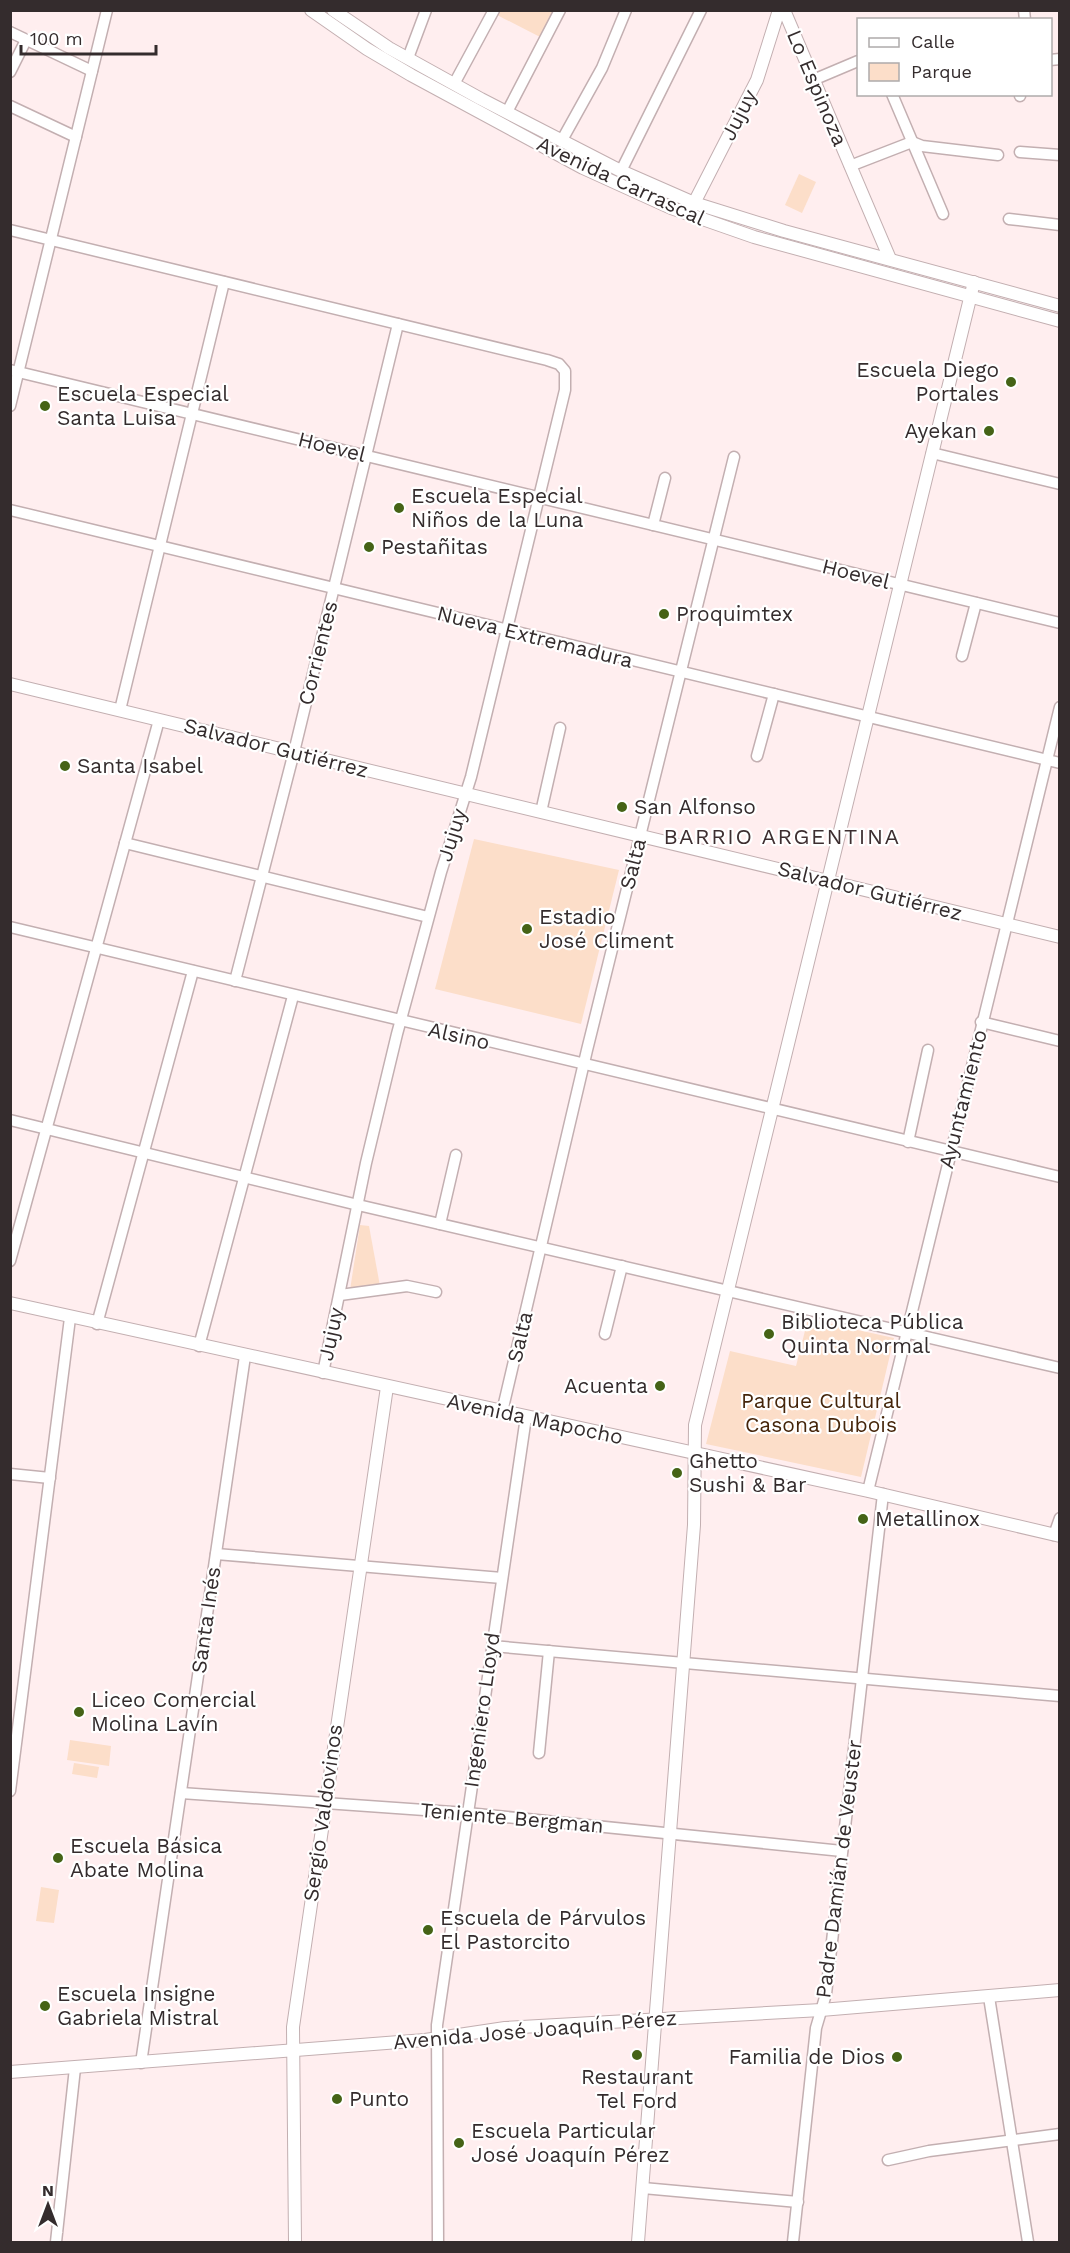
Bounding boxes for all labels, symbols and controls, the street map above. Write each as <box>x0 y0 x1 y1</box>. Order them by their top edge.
scale bar <box>21 18 156 56</box>
legend <box>857 18 1052 96</box>
street label: Lo Espinoza <box>782 26 853 150</box>
text: 100 m <box>30 28 83 49</box>
text: Calle <box>911 31 955 52</box>
text: Parque <box>911 61 972 82</box>
street label: Jujuy <box>715 85 762 145</box>
street label: Avenida Carrascal <box>533 131 710 231</box>
place label: Escuela Diego Portales <box>856 357 999 406</box>
marker: Escuela Diego Portales <box>1004 375 1018 389</box>
place label: Escuela Especial Santa Luisa <box>57 381 229 430</box>
marker: Escuela Especial Santa Luisa <box>38 399 52 413</box>
place label: Ayekan <box>905 418 977 443</box>
marker: Ayekan <box>982 424 996 438</box>
street label: Hoevel <box>296 426 369 467</box>
place label: Escuela Especial Niños de la Luna <box>411 483 584 532</box>
marker: Escuela Especial Niños de la Luna <box>392 501 406 515</box>
place label: Pestañitas <box>381 534 488 559</box>
marker: Pestañitas <box>362 540 376 554</box>
street label: Hoevel <box>820 553 893 594</box>
street label: Corrientes <box>292 598 343 708</box>
street label: Nueva Extremadura <box>434 600 636 673</box>
place label: Proquimtex <box>676 601 793 626</box>
marker: Proquimtex <box>657 607 671 621</box>
street label: Salvador Gutiérrez <box>181 712 371 783</box>
place label: Santa Isabel <box>77 753 204 778</box>
marker: Santa Isabel <box>58 759 72 773</box>
place label: San Alfonso <box>634 794 756 819</box>
marker: San Alfonso <box>615 800 629 814</box>
street label: Jujuy <box>432 805 471 864</box>
district label: BARRIO ARGENTINA <box>663 824 901 849</box>
street label: Salta <box>614 836 651 892</box>
street label: Salvador Gutiérrez <box>775 855 965 926</box>
place label: Estadio José Climent <box>539 904 674 953</box>
marker: Estadio José Climent <box>520 922 534 936</box>
street label: Alsino <box>426 1016 492 1055</box>
street label: Ayuntamiento <box>933 1027 992 1171</box>
street label: Jujuy <box>313 1305 348 1363</box>
street label: Salta <box>502 1309 538 1365</box>
place label: Biblioteca Pública Quinta Normal <box>781 1309 964 1358</box>
marker: Biblioteca Pública Quinta Normal <box>762 1327 776 1341</box>
place label: Acuenta <box>564 1373 648 1398</box>
marker: Acuenta <box>653 1379 667 1393</box>
street label: Avenida Mapocho <box>445 1388 625 1449</box>
park label: Parque Cultural Casona Dubois <box>741 1388 902 1437</box>
place label: Ghetto Sushi & Bar <box>689 1448 807 1497</box>
marker: Ghetto Sushi & Bar <box>670 1466 684 1480</box>
place label: Metallinox <box>875 1506 980 1531</box>
marker: Metallinox <box>856 1512 870 1526</box>
street label: Santa Inés <box>186 1565 225 1675</box>
street label: Ingeniero Lloyd <box>458 1631 505 1789</box>
place label: Liceo Comercial Molina Lavín <box>91 1687 256 1736</box>
marker: Liceo Comercial Molina Lavín <box>72 1705 86 1719</box>
street label: Sergio Valdovinos <box>298 1723 347 1903</box>
street label: Padre Damián de Veuster <box>810 1738 867 2000</box>
street label: Teniente Bergman <box>419 1797 605 1838</box>
place label: Escuela Básica Abate Molina <box>70 1833 222 1882</box>
marker: Escuela Básica Abate Molina <box>51 1851 65 1865</box>
place label: Escuela de Párvulos El Pastorcito <box>440 1905 646 1954</box>
marker: Escuela de Párvulos El Pastorcito <box>421 1923 435 1937</box>
place label: Escuela Insigne Gabriela Mistral <box>57 1981 219 2030</box>
marker: Escuela Insigne Gabriela Mistral <box>38 1999 52 2013</box>
street label: Avenida José Joaquín Pérez <box>392 2005 678 2054</box>
place label: Familia de Dios <box>728 2044 885 2069</box>
marker: Restaurant Tel Ford <box>630 2048 644 2062</box>
marker: Familia de Dios <box>890 2050 904 2064</box>
place label: Restaurant Tel Ford <box>581 2064 693 2113</box>
place label: Punto <box>349 2086 409 2111</box>
marker: Punto <box>330 2092 344 2106</box>
place label: Escuela Particular José Joaquín Pérez <box>471 2118 670 2167</box>
marker: Escuela Particular José Joaquín Pérez <box>452 2136 466 2150</box>
north arrow <box>18 2175 78 2235</box>
text: N <box>42 2181 54 2200</box>

